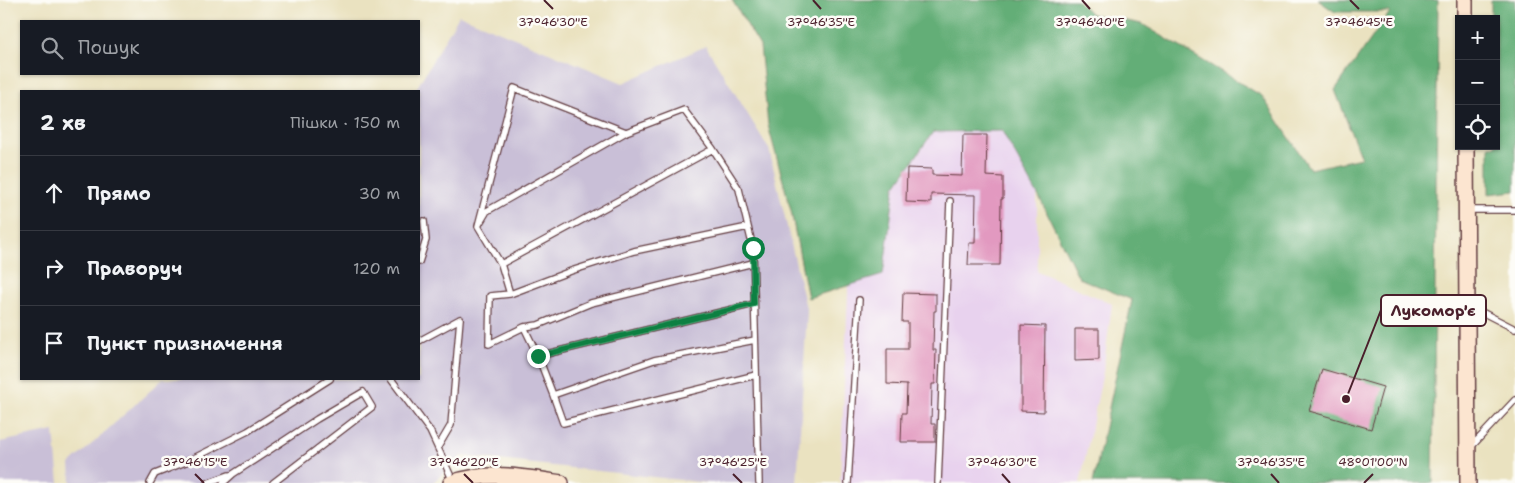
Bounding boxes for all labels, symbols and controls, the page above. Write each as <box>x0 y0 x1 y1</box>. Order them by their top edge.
text: 37°46'30"E <box>518 14 588 30</box>
text: 37°46'35"E <box>787 14 855 30</box>
text: 37°46'40"E <box>1055 14 1125 30</box>
text: 37°46'45"E <box>1325 14 1393 30</box>
map controls <box>1455 15 1500 150</box>
button: + <box>1455 15 1500 60</box>
search box <box>20 20 420 75</box>
icon: search <box>38 34 66 62</box>
text: Пошук <box>78 35 140 60</box>
button: − <box>1455 60 1500 105</box>
button: locate <box>1455 105 1500 150</box>
text: 2 хв <box>40 109 86 137</box>
text: Пішки · 150 m <box>290 112 400 133</box>
icon: ahead <box>40 179 68 207</box>
text: Прямо <box>87 181 151 206</box>
text: 30 m <box>359 183 400 204</box>
route start <box>742 237 765 260</box>
icon: right <box>40 254 68 282</box>
text: Праворуч <box>87 256 182 281</box>
text: 120 m <box>353 258 400 279</box>
callout: Лукомор'є <box>1381 295 1486 326</box>
text: Лукомор'є <box>1390 300 1476 321</box>
icon: arrive <box>40 329 68 357</box>
text: Пункт призначення <box>87 331 283 356</box>
route end <box>527 345 550 368</box>
text: 37°46'15"E <box>162 454 228 470</box>
text: 37°46'20"E <box>429 454 499 470</box>
text: 37°46'25"E <box>699 454 767 470</box>
text: 37°46'30"E <box>967 454 1037 470</box>
text: 37°46'35"E <box>1237 454 1305 470</box>
text: 48°01'00"N <box>1338 454 1408 470</box>

